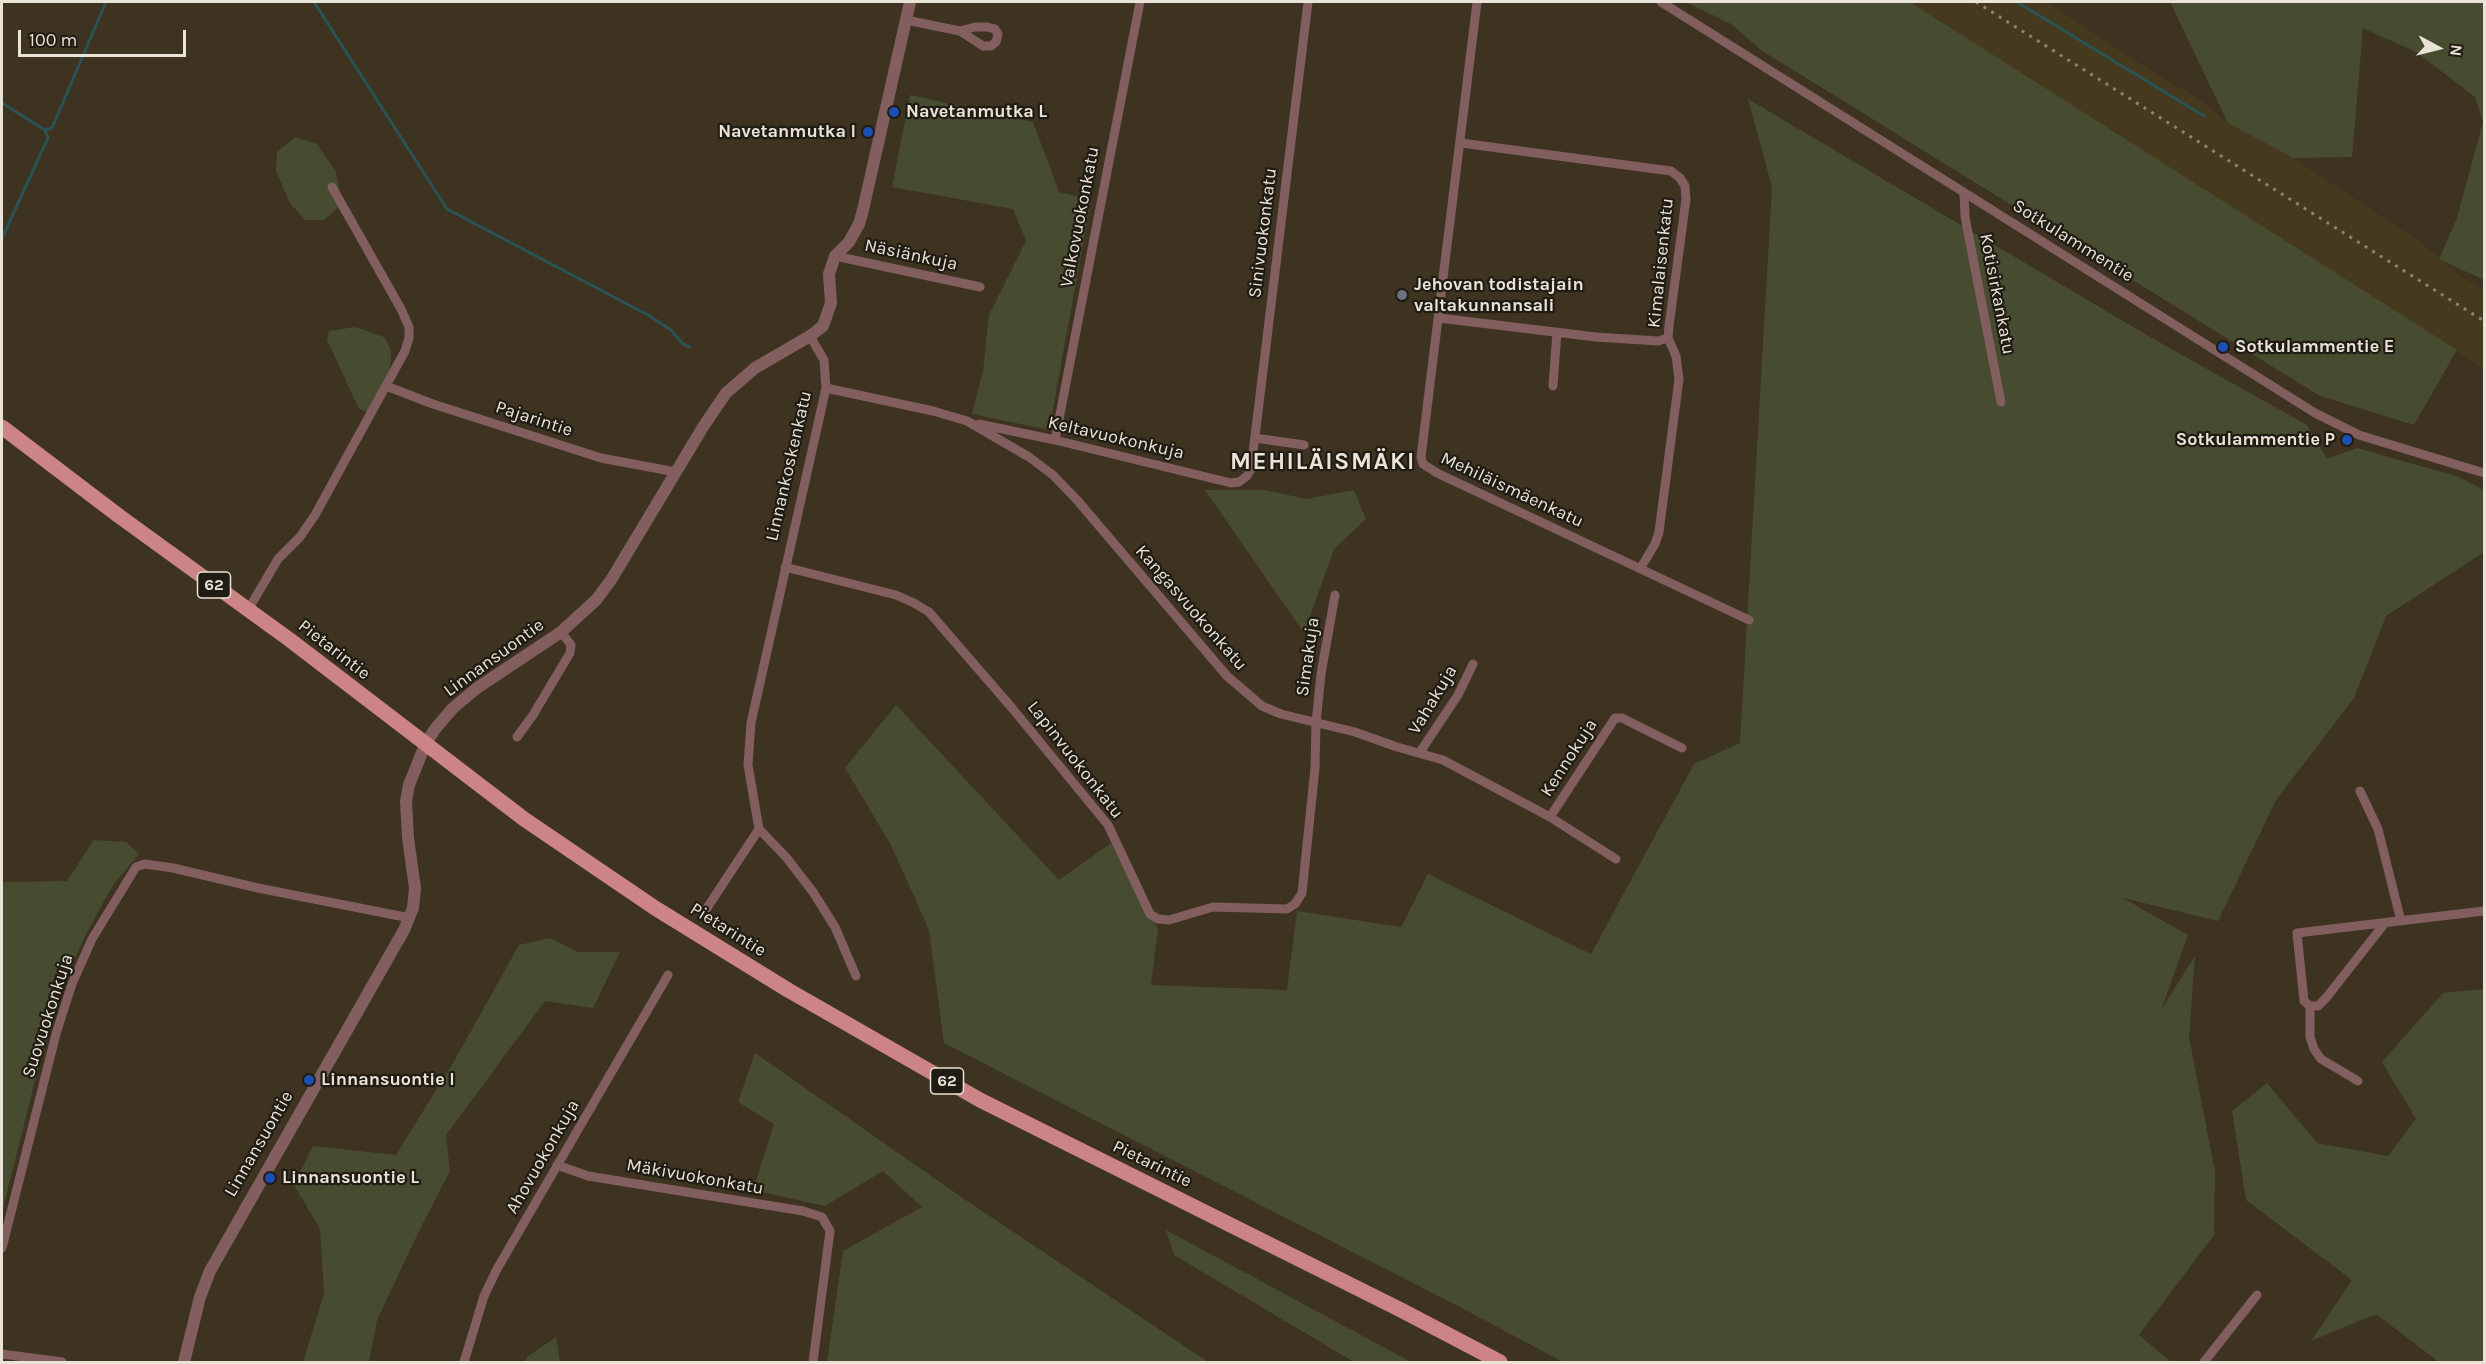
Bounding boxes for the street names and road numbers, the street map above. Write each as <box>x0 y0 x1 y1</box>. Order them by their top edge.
street label: Valkovuokonkatu <box>1056 145 1104 289</box>
street label: Sinivuokonkatu <box>1244 167 1282 299</box>
street label: Sotkulammentie <box>2008 195 2138 287</box>
street label: Kimalaisenkatu <box>1643 197 1679 329</box>
street label: Kotisirkankatu <box>1975 232 2019 356</box>
street label: Näsiänkuja <box>863 235 959 275</box>
street label: Linnankoskenkatu <box>761 389 817 543</box>
street label: Pajarintie <box>493 396 575 442</box>
street label: Keltavuokonkuja <box>1046 412 1186 464</box>
street label: Mehiläismäenkatu <box>1437 447 1587 533</box>
street label: Kangasvuokonkatu <box>1131 541 1251 675</box>
road number: 62 <box>198 572 230 598</box>
street label: Linnansuontie <box>440 614 548 702</box>
street label: Pietarintie <box>294 615 374 685</box>
street label: Simakuja <box>1292 616 1324 698</box>
street label: Vahakuja <box>1404 662 1462 738</box>
street label: Lapinvuokonkatu <box>1022 697 1128 823</box>
street label: Kennokuja <box>1536 715 1602 801</box>
street label: Pietarintie <box>686 898 770 962</box>
street label: Suovuokonkuja <box>18 951 78 1081</box>
road number: 62 <box>930 1068 964 1094</box>
street label: Linnansuontie <box>220 1087 298 1201</box>
street label: Ahovuokonkuja <box>502 1096 584 1218</box>
street label: Pietarintie <box>1109 1136 1195 1192</box>
street label: Mäkivuokonkatu <box>625 1154 765 1200</box>

